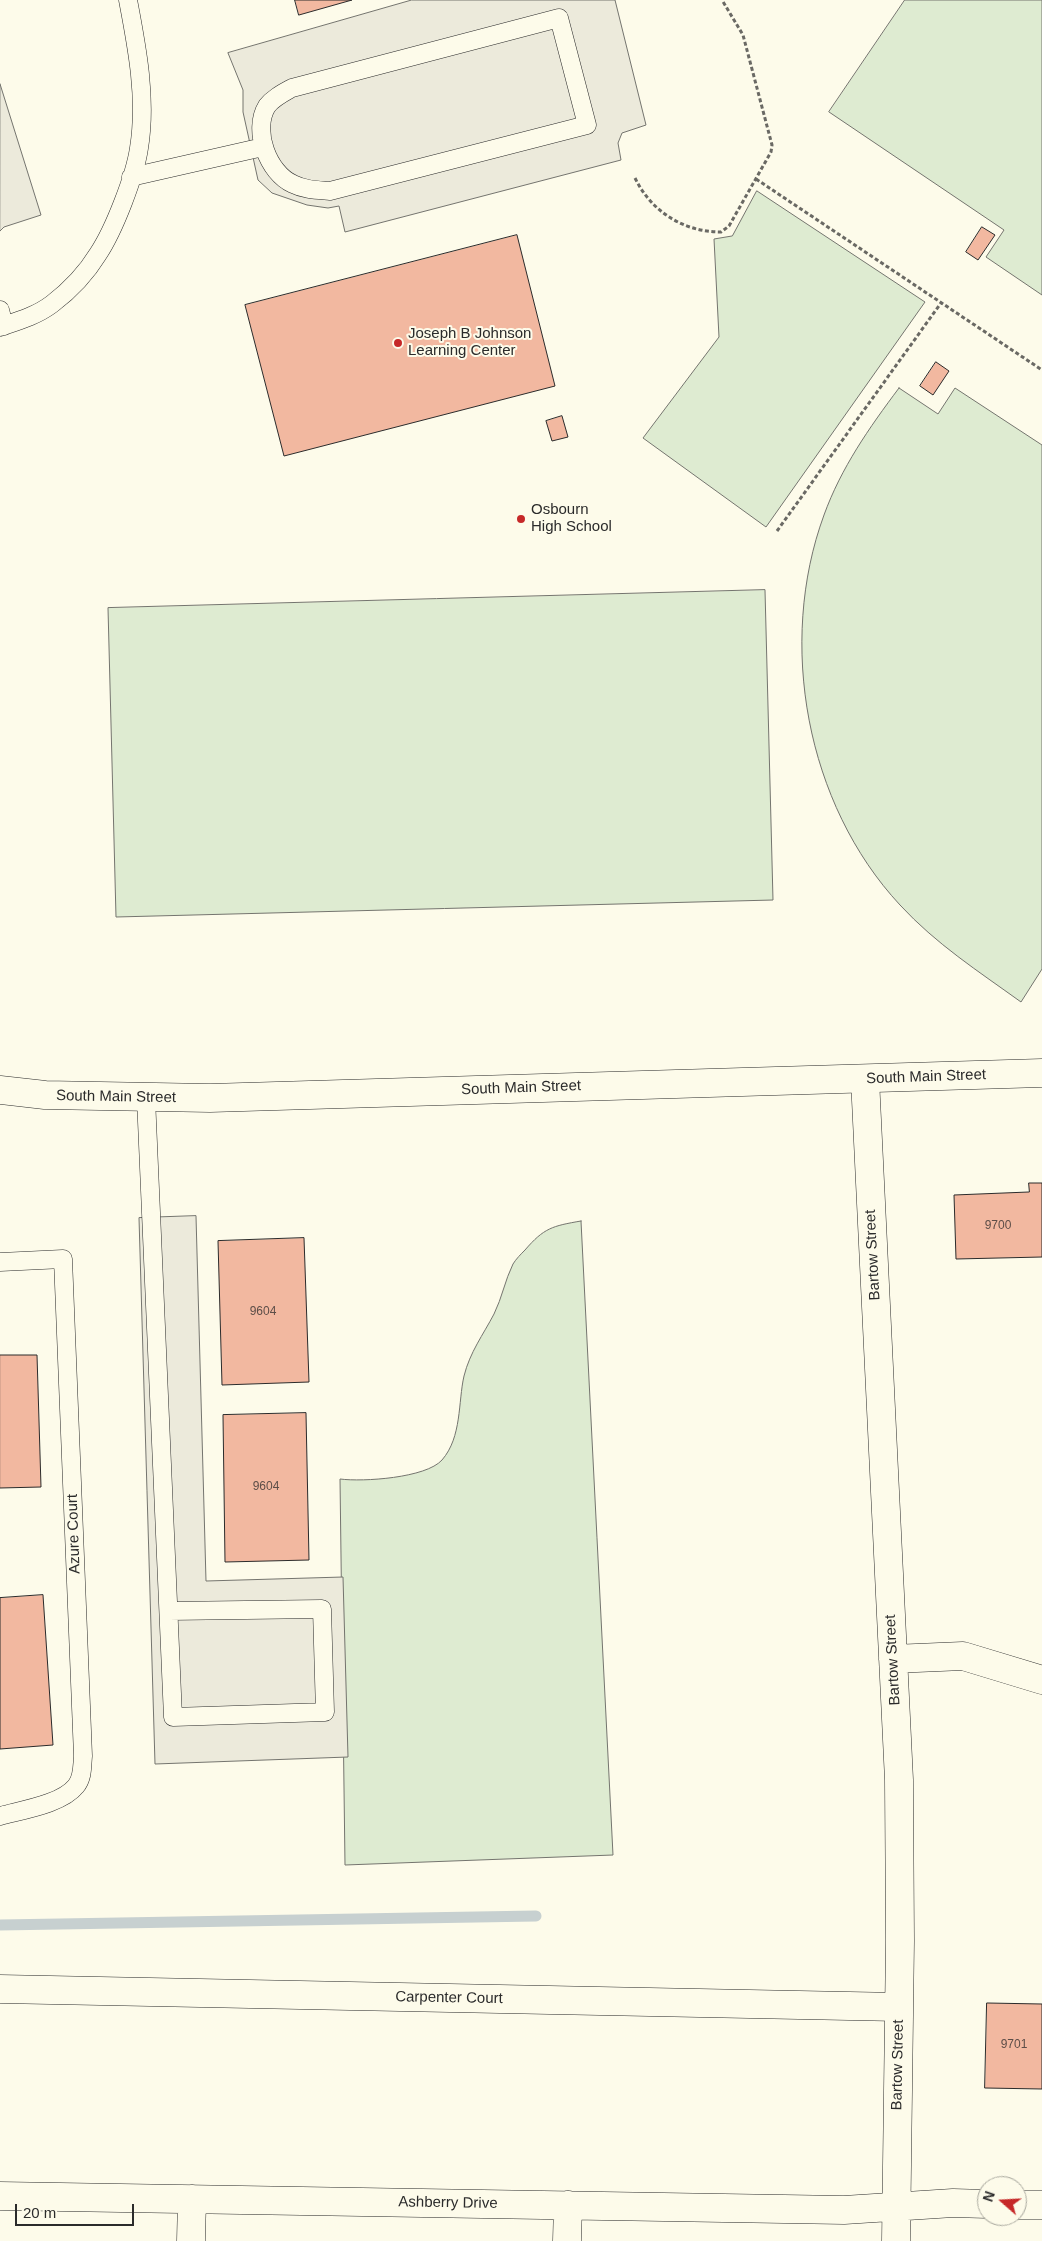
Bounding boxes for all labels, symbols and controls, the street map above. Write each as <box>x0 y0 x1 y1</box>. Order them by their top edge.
place label: Joseph B Johnson Learning Center <box>408 325 531 360</box>
marker: Joseph B Johnson Learning Center <box>392 337 404 349</box>
place label: Osbourn High School <box>531 501 612 536</box>
marker: Osbourn High School <box>515 513 527 525</box>
street label: South Main Street <box>866 1066 986 1088</box>
street label: South Main Street <box>461 1077 581 1099</box>
street label: South Main Street <box>56 1087 176 1107</box>
street label: Bartow Street <box>862 1209 884 1301</box>
house number: 9700 <box>985 1219 1011 1233</box>
house number: 9604 <box>250 1305 276 1319</box>
house number: 9604 <box>253 1480 279 1494</box>
street label: Azure Court <box>64 1494 84 1574</box>
street label: Bartow Street <box>882 1614 904 1706</box>
street label: Carpenter Court <box>395 1988 503 2008</box>
street label: Bartow Street <box>888 2019 908 2111</box>
house number: 9701 <box>1001 2038 1027 2052</box>
north arrow <box>977 2176 1027 2226</box>
text: N <box>980 2189 998 2204</box>
street label: Ashberry Drive <box>398 2193 498 2213</box>
scale bar <box>18 2194 136 2226</box>
text: 20 m <box>23 2204 56 2221</box>

